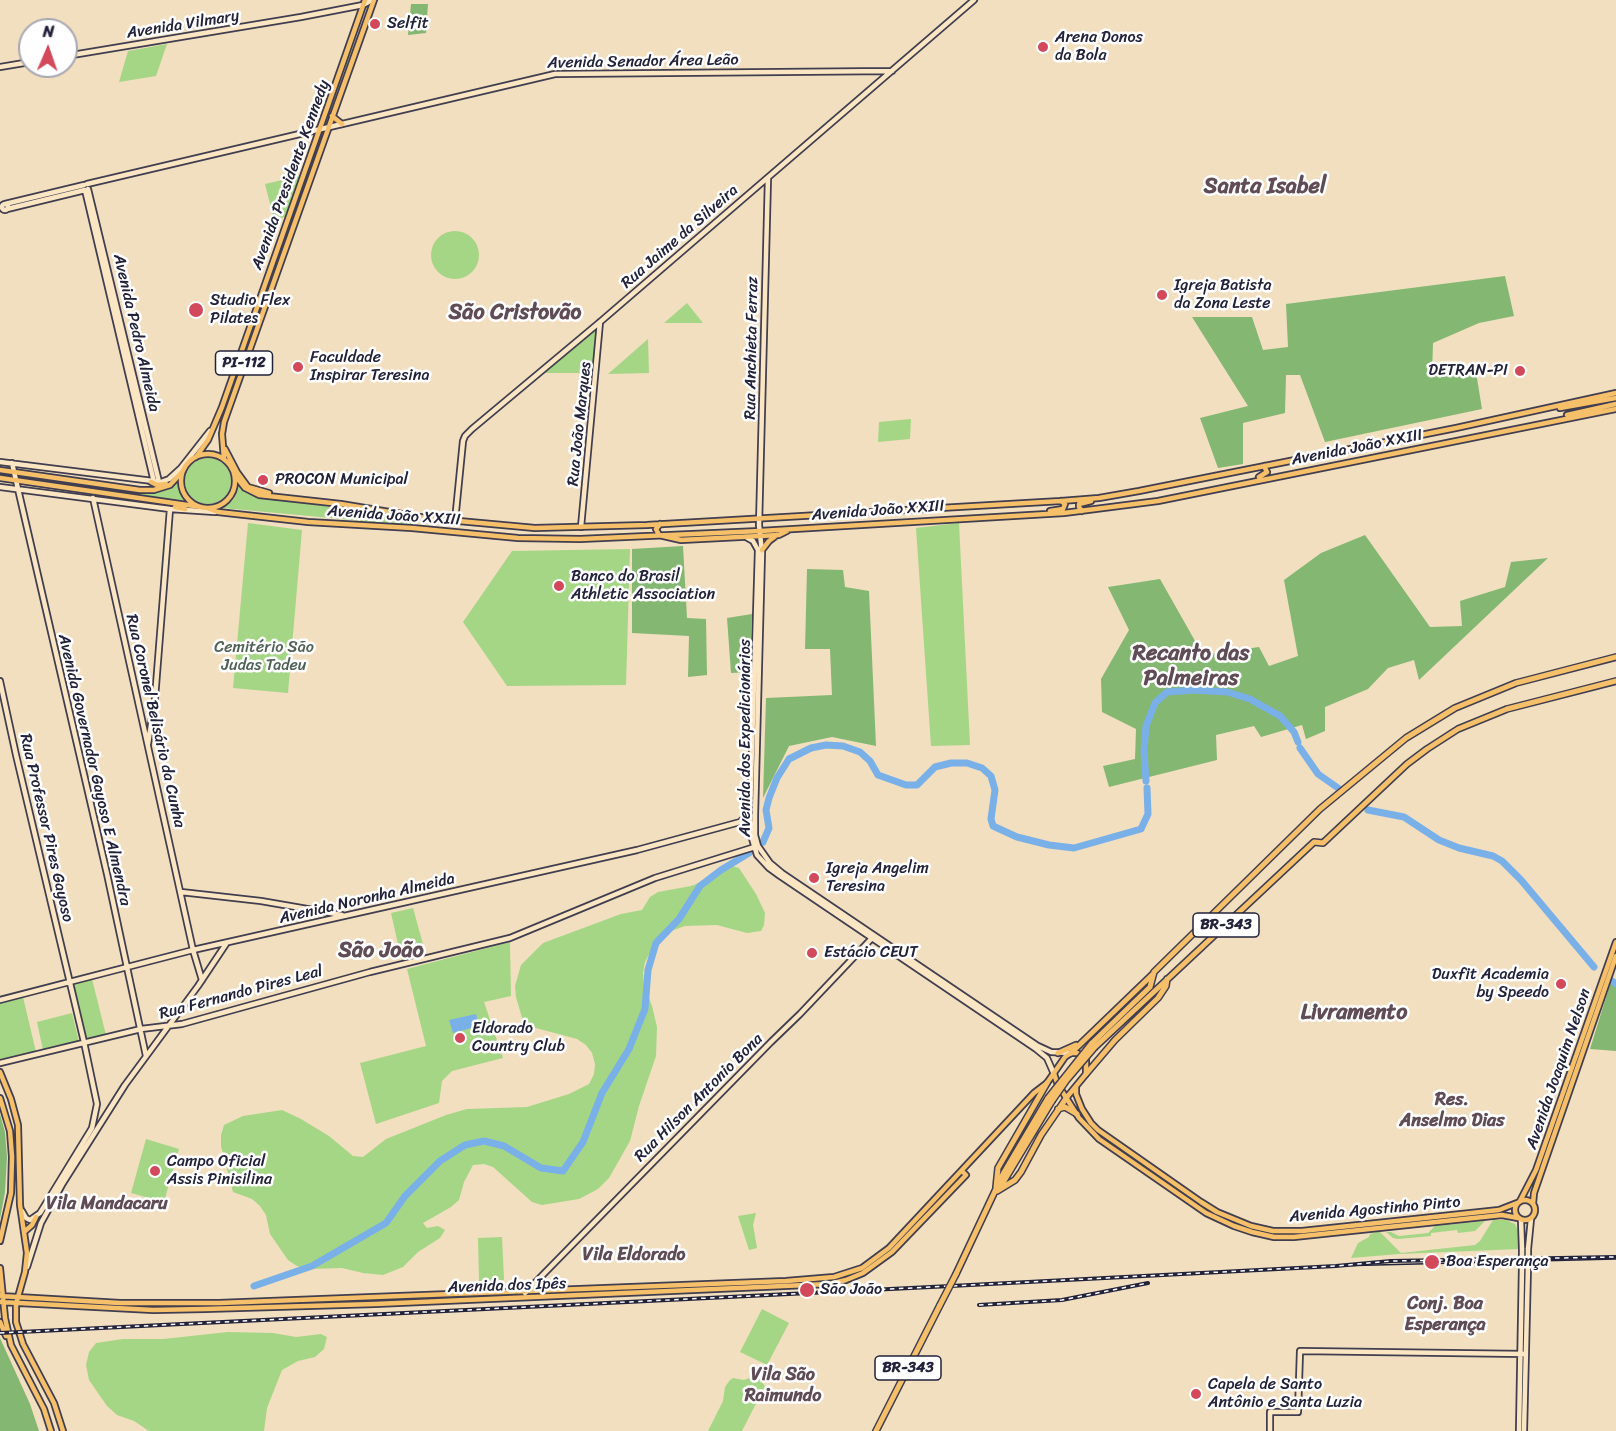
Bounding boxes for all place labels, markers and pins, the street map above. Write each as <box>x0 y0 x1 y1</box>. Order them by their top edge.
place label: Selfit <box>387 14 429 34</box>
marker: Selfit <box>368 17 382 31</box>
place label: Arena Donos da Bola <box>1055 28 1143 66</box>
marker: Arena Donos da Bola <box>1036 40 1050 54</box>
place label: Igreja Batista da Zona Leste <box>1174 276 1271 314</box>
marker: Igreja Batista da Zona Leste <box>1155 288 1169 302</box>
place label: Studio Flex Pilates <box>210 291 290 329</box>
marker: Studio Flex Pilates <box>187 301 205 319</box>
place label: Faculdade Inspirar Teresina <box>310 348 429 386</box>
marker: Faculdade Inspirar Teresina <box>291 360 305 374</box>
place label: DETRAN-PI <box>1428 361 1508 381</box>
marker: DETRAN-PI <box>1513 364 1527 378</box>
place label: PROCON Municipal <box>275 470 408 490</box>
marker: PROCON Municipal <box>256 473 270 487</box>
place label: Banco do Brasil Athletic Association <box>571 567 715 605</box>
marker: Banco do Brasil Athletic Association <box>552 579 566 593</box>
place label: Igreja Angelim Teresina <box>826 859 929 897</box>
marker: Igreja Angelim Teresina <box>807 871 821 885</box>
place label: Estácio CEUT <box>824 943 918 963</box>
marker: Estácio CEUT <box>805 946 819 960</box>
place label: Duxfit Academia by Speedo <box>1432 965 1549 1003</box>
marker: Duxfit Academia by Speedo <box>1554 977 1568 991</box>
place label: Eldorado Country Club <box>472 1019 565 1057</box>
marker: Eldorado Country Club <box>453 1031 467 1045</box>
place label: Campo Oficial Assis Pinisilina <box>167 1152 272 1190</box>
marker: Campo Oficial Assis Pinisilina <box>148 1164 162 1178</box>
place label: Boa Esperança <box>1446 1252 1549 1272</box>
marker: Boa Esperança <box>1423 1253 1441 1271</box>
place label: São João <box>820 1280 882 1300</box>
marker: São João <box>798 1281 816 1299</box>
place label: Capela de Santo Antônio e Santa Luzia <box>1208 1375 1362 1413</box>
marker: Capela de Santo Antônio e Santa Luzia <box>1189 1387 1203 1401</box>

